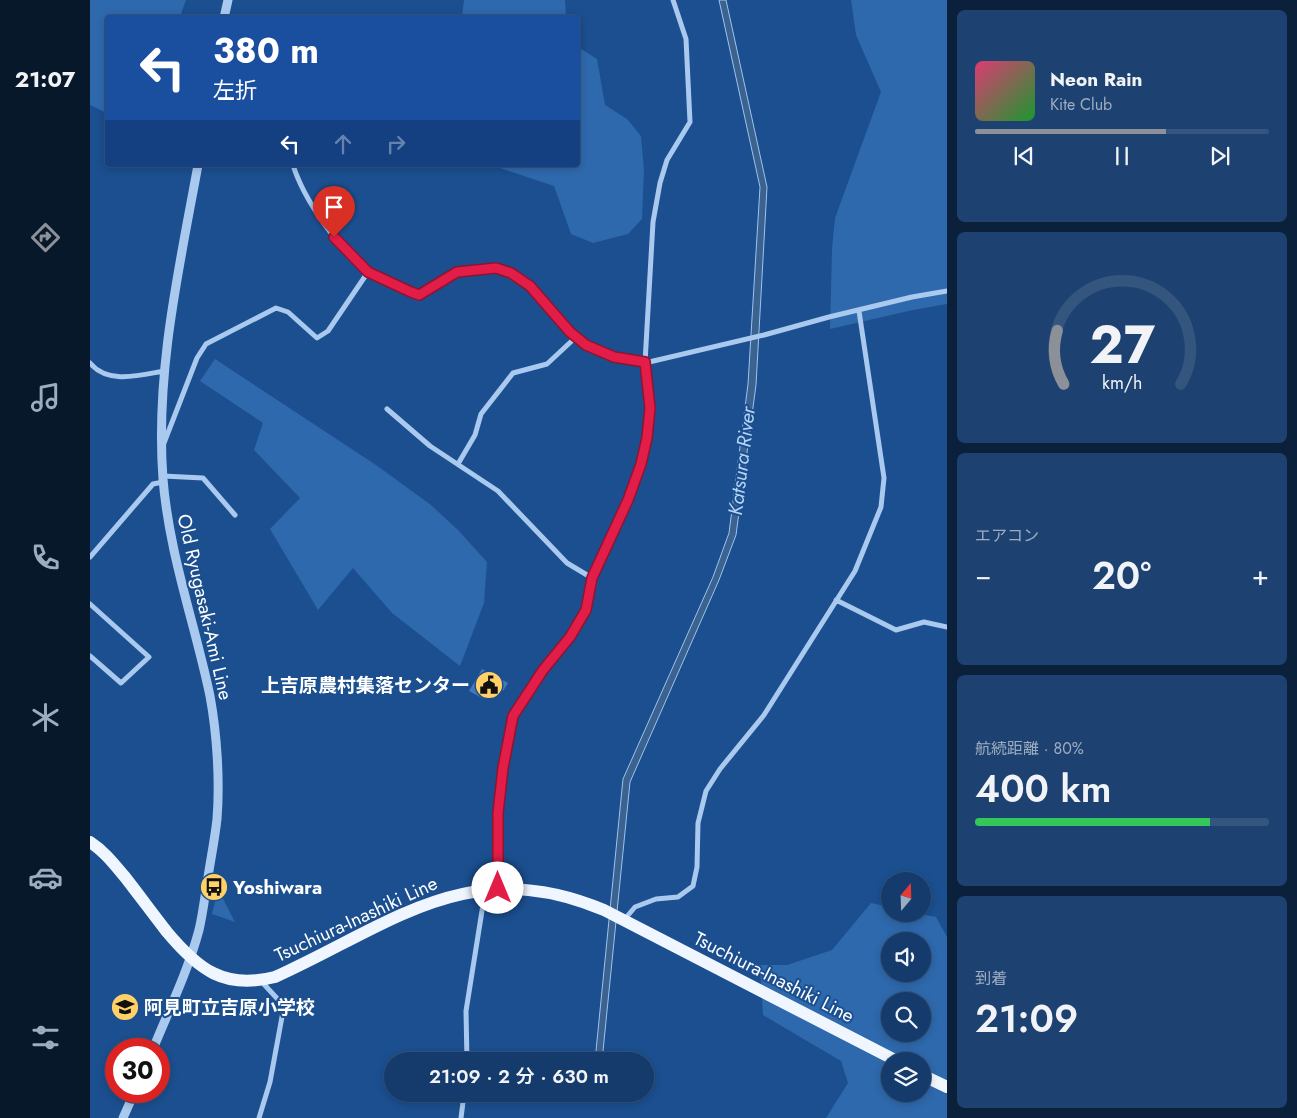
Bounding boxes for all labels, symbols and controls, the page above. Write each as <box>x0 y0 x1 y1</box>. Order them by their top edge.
text: 380 m <box>213 26 319 76</box>
icon: left <box>130 35 195 100</box>
text: 21:07 <box>15 63 75 95</box>
text: Neon Rain <box>1050 66 1143 93</box>
text: 左折 <box>213 74 257 106</box>
text: Kite Club <box>1050 93 1112 116</box>
icon: left <box>276 130 304 158</box>
icon: ahead <box>329 130 357 158</box>
icon: right <box>382 130 410 158</box>
icon: previous <box>1010 142 1038 170</box>
icon: pause <box>1108 142 1136 170</box>
icon: next <box>1206 142 1234 170</box>
pin <box>313 186 355 237</box>
icon: arrive <box>320 193 348 221</box>
icon: directions <box>28 220 63 255</box>
text: 27 <box>1089 307 1155 383</box>
text: km/h <box>1102 370 1142 396</box>
icon: music <box>28 380 63 415</box>
water label: Katsura River <box>721 404 763 517</box>
street label: Old Ryugasaki-Ami Line <box>170 511 240 703</box>
text: エアコン <box>975 524 1039 547</box>
icon: phone <box>28 540 63 575</box>
text: 20° <box>1092 548 1151 603</box>
text: − <box>975 555 992 596</box>
text: + <box>1252 555 1269 596</box>
public building icon: 上吉原農村集落センター <box>474 670 504 700</box>
place label: 上吉原農村集落センター <box>261 672 470 699</box>
icon: climate <box>28 700 63 735</box>
text: 航続距離 · 80% <box>975 737 1084 760</box>
text: 400 km <box>975 761 1111 816</box>
icon: car <box>28 860 63 895</box>
position arrow <box>471 861 523 913</box>
street label: Tsuchiura-Inashiki Line <box>270 869 442 969</box>
bus stop icon: Yoshiwara <box>199 872 229 902</box>
north arrow <box>881 872 931 922</box>
map controls <box>881 872 931 1102</box>
place label: Yoshiwara <box>232 874 322 901</box>
street label: Tsuchiura-Inashiki Line <box>689 925 859 1029</box>
button: sound <box>881 932 931 982</box>
text: 到着 <box>975 967 1007 990</box>
text: 21:09 <box>975 991 1078 1046</box>
school or university icon: 阿見町立吉原小学校 <box>110 992 140 1022</box>
button: search <box>881 992 931 1042</box>
place label: 阿見町立吉原小学校 <box>144 994 315 1021</box>
icon: filters <box>28 1020 63 1055</box>
speed limit sign: 30 <box>105 1038 170 1103</box>
button: layers <box>881 1052 931 1102</box>
text: 21:09 · 2 分 · 630 m <box>429 1063 609 1090</box>

